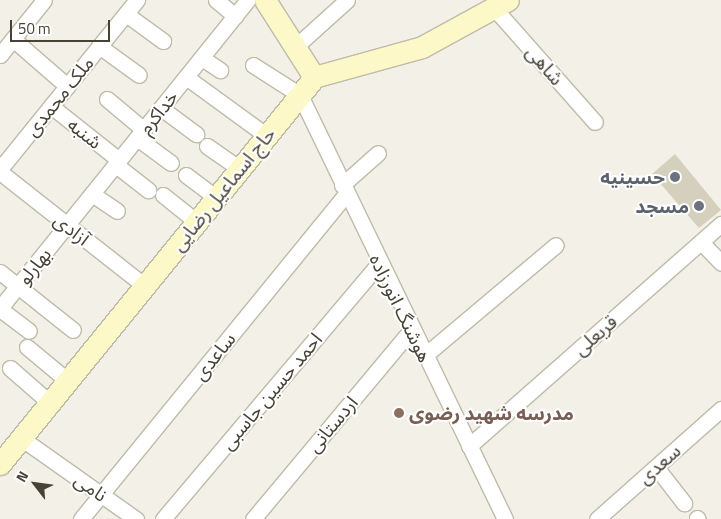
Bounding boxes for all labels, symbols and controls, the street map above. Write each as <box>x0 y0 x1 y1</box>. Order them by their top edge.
scale bar <box>12 10 112 42</box>
text: 50 m <box>18 17 51 40</box>
street label: شاهی <box>522 40 568 90</box>
street label: ملک محمدی <box>20 52 98 140</box>
street label: خداکرم <box>134 86 182 138</box>
street label: شنبه <box>63 113 107 153</box>
street label: حاج اسماعیل رضایی <box>166 123 280 255</box>
place label: حسینیه <box>600 166 665 188</box>
marker: حسینیه <box>669 171 681 183</box>
place label: مسجد <box>635 195 689 217</box>
marker: مسجد <box>693 200 705 212</box>
street label: آزادی <box>50 208 94 250</box>
street label: بهارلو <box>12 243 56 289</box>
street label: هوشنگ انورزاده <box>365 250 437 366</box>
street label: قربعلی <box>569 310 621 360</box>
street label: ساعدی <box>188 328 240 384</box>
street label: احمد حسین جاسبی <box>215 328 327 454</box>
street label: اردستانی <box>302 391 362 457</box>
place label: مدرسه شهید رضوی <box>409 402 574 424</box>
marker: مدرسه شهید رضوی <box>393 407 405 419</box>
street label: سعدی <box>633 439 685 489</box>
north arrow <box>10 459 60 509</box>
text: N <box>10 467 33 486</box>
street label: نامی <box>70 468 112 506</box>

